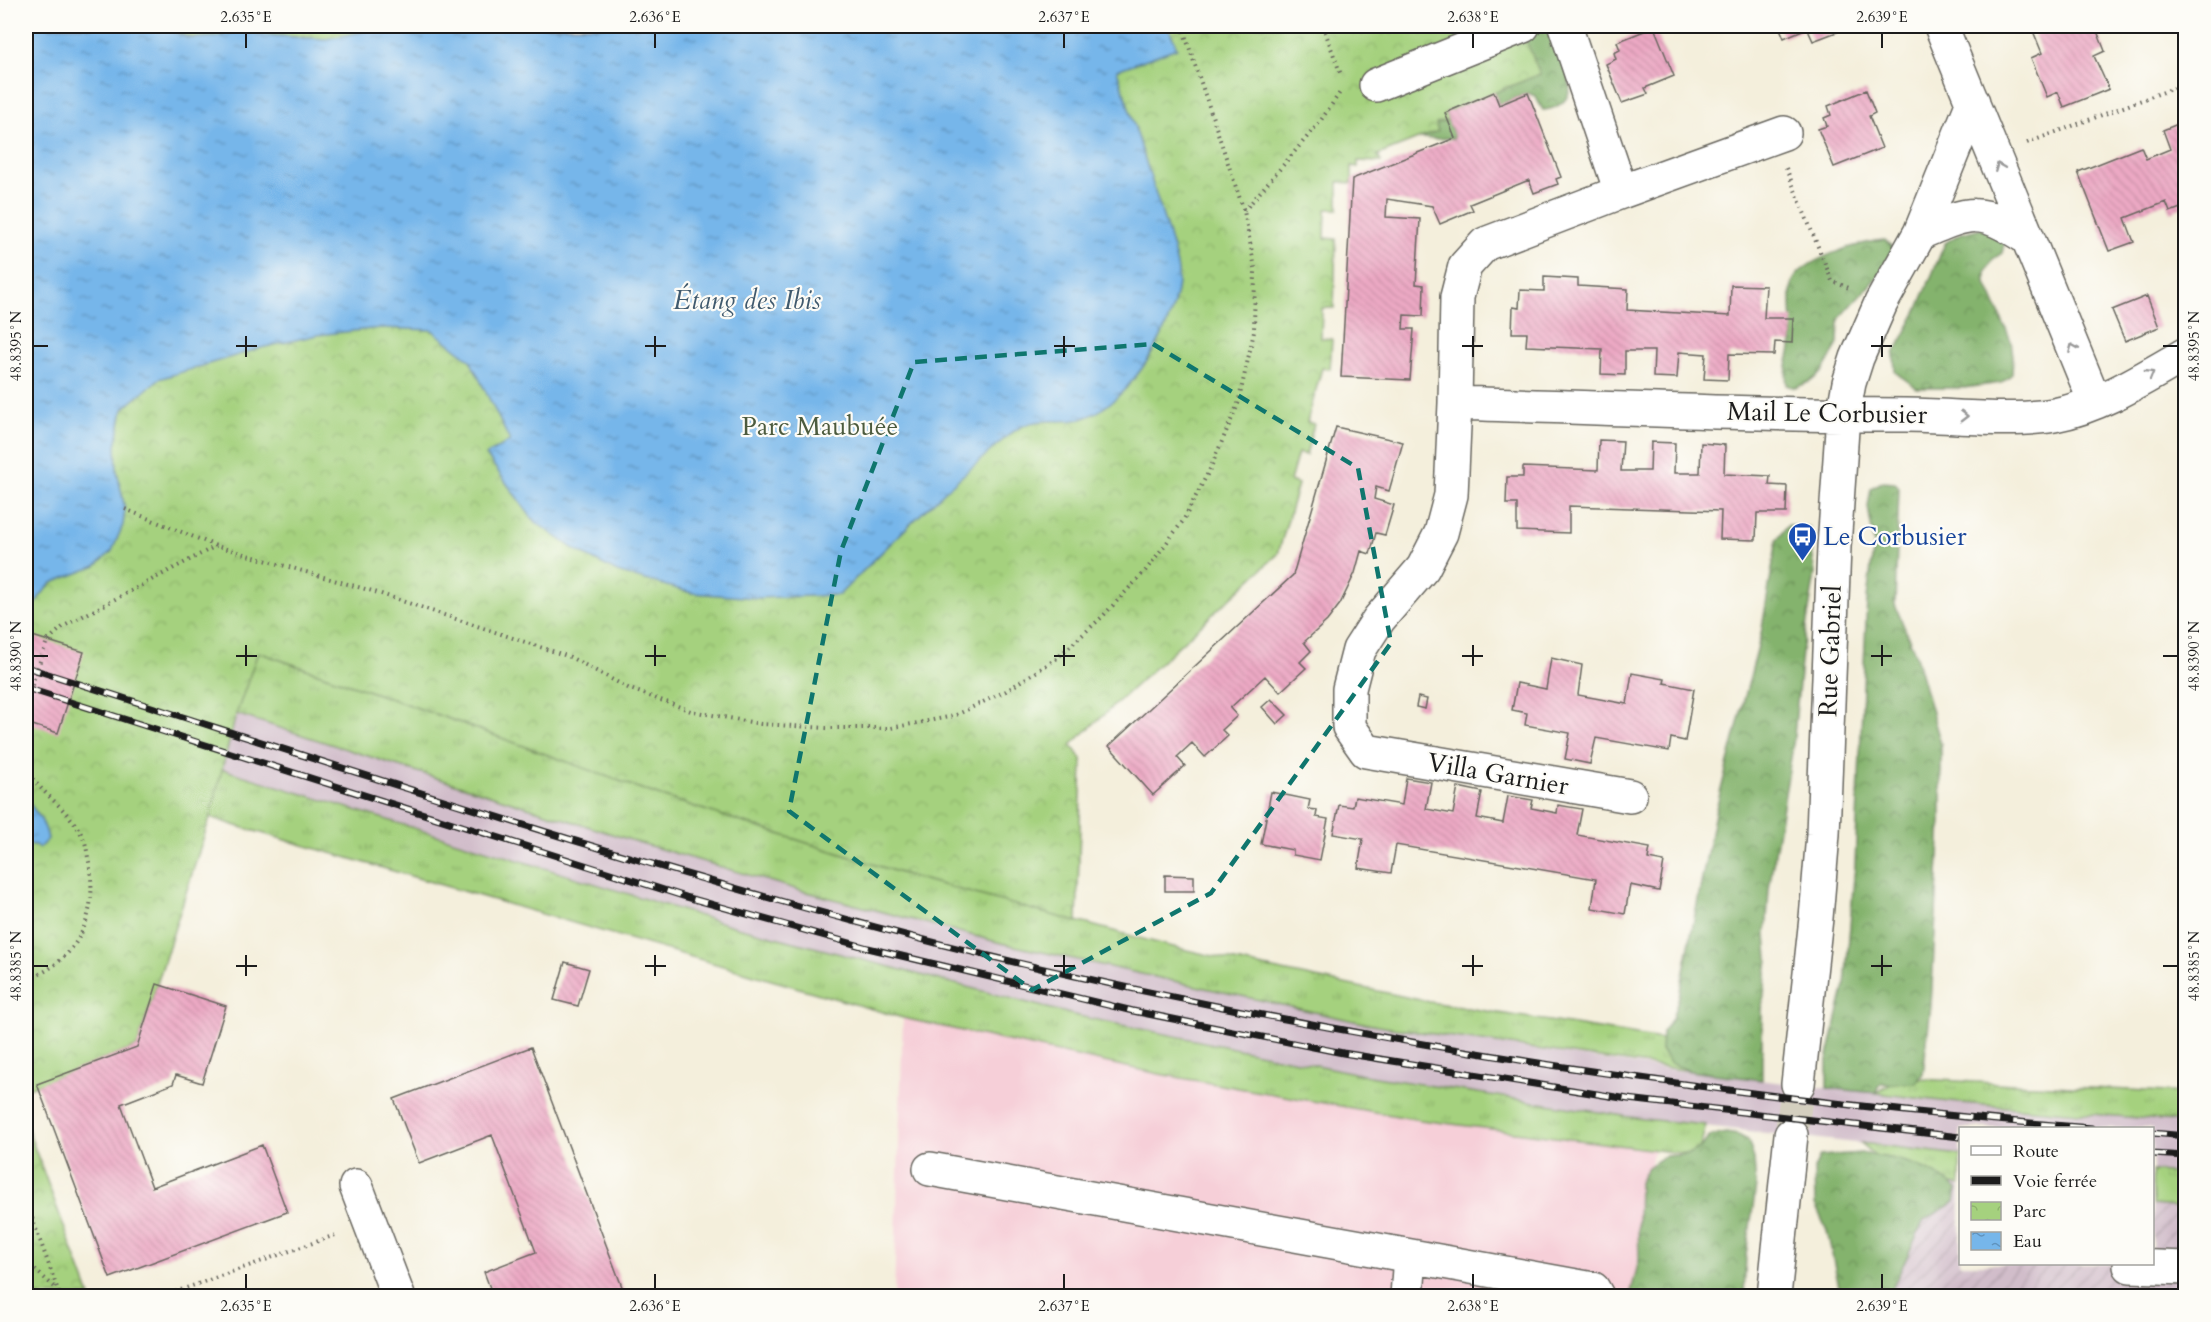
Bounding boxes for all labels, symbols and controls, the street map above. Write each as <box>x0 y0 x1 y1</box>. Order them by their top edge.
text: 2.635°E <box>220 7 272 27</box>
text: 2.636°E <box>629 7 681 27</box>
text: 2.637°E <box>1038 7 1090 27</box>
text: 2.638°E <box>1447 7 1499 27</box>
text: 2.639°E <box>1856 7 1908 27</box>
one-way arrow <box>1994 163 2006 174</box>
water label: Étang des Ibis <box>673 282 821 319</box>
text: 48.8395°N <box>6 311 26 381</box>
text: 48.8395°N <box>2184 311 2204 381</box>
one-way arrow <box>2068 343 2080 354</box>
one-way arrow <box>2144 370 2154 382</box>
street label: Mail Le Corbusier <box>1727 394 1928 432</box>
park label: Parc Maubuée <box>742 409 898 444</box>
one-way arrow <box>1960 410 1969 422</box>
place label: Le Corbusier <box>1823 519 1967 554</box>
bus stop icon: Le Corbusier <box>1786 520 1818 562</box>
street label: Rue Gabriel <box>1810 584 1850 718</box>
text: 48.8390°N <box>6 621 26 691</box>
text: 48.8390°N <box>2184 621 2204 691</box>
street label: Villa Garnier <box>1425 744 1572 804</box>
text: 48.8385°N <box>6 931 26 1001</box>
text: 48.8385°N <box>2184 931 2204 1001</box>
legend <box>1959 1127 2154 1265</box>
text: Route <box>2013 1139 2059 1164</box>
text: Voie ferrée <box>2013 1169 2097 1194</box>
text: Parc <box>2013 1199 2046 1224</box>
text: Eau <box>2013 1229 2042 1254</box>
text: 2.635°E <box>220 1296 272 1316</box>
text: 2.636°E <box>629 1296 681 1316</box>
text: 2.637°E <box>1038 1296 1090 1316</box>
text: 2.638°E <box>1447 1296 1499 1316</box>
text: 2.639°E <box>1856 1296 1908 1316</box>

